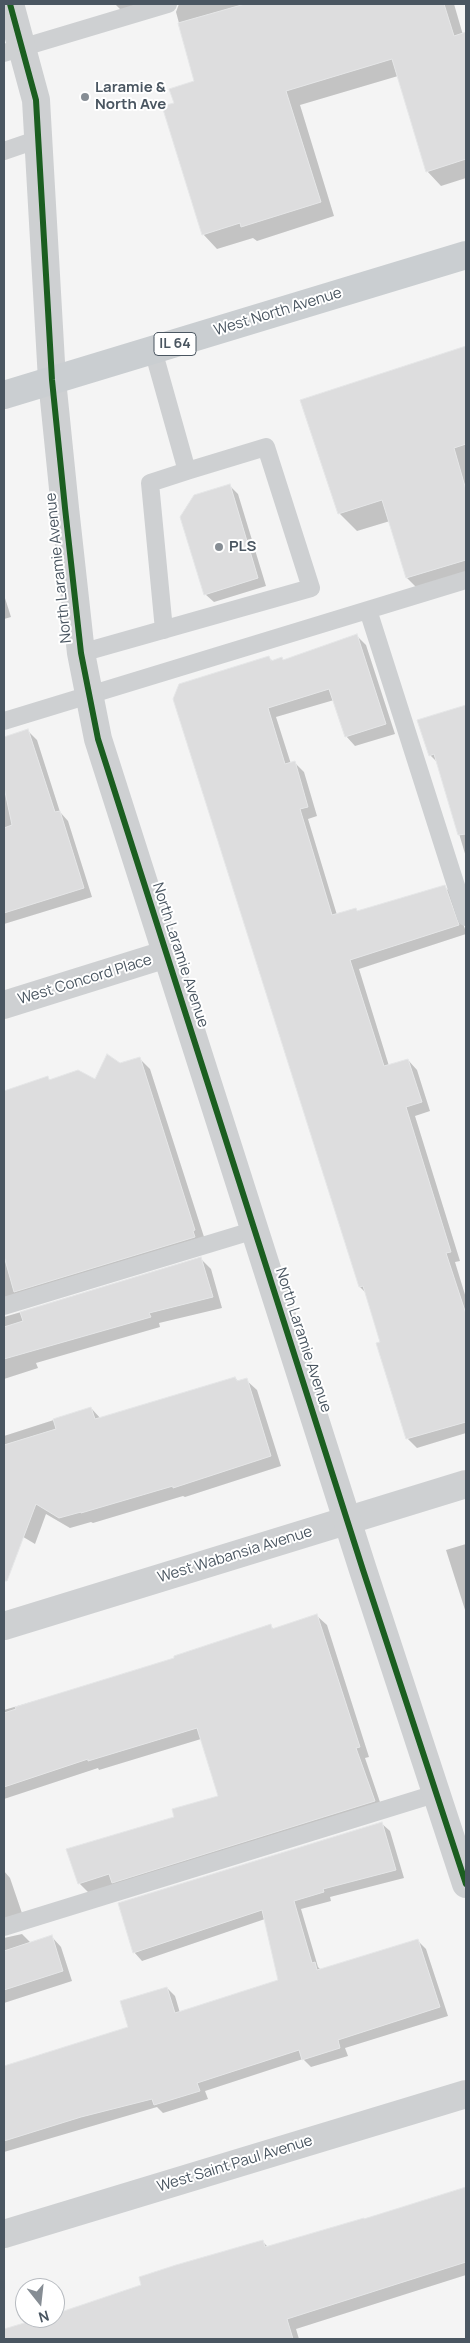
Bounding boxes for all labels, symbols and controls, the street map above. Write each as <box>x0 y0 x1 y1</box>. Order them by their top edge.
place label: Laramie & North Ave <box>95 79 166 114</box>
marker: Laramie & North Ave <box>79 91 91 103</box>
street label: West North Avenue <box>212 284 344 340</box>
road number: IL 64 <box>154 332 196 356</box>
street label: North Laramie Avenue <box>42 492 76 644</box>
place label: PLS <box>229 538 256 556</box>
marker: PLS <box>213 541 225 553</box>
street label: North Laramie Avenue <box>148 880 212 1030</box>
street label: West Concord Place <box>16 951 154 1009</box>
street label: North Laramie Avenue <box>271 1265 335 1415</box>
street label: West Wabansia Avenue <box>156 1523 314 1587</box>
street label: West Saint Paul Avenue <box>155 2132 315 2196</box>
north arrow <box>15 2278 65 2328</box>
text: N <box>37 2306 51 2327</box>

